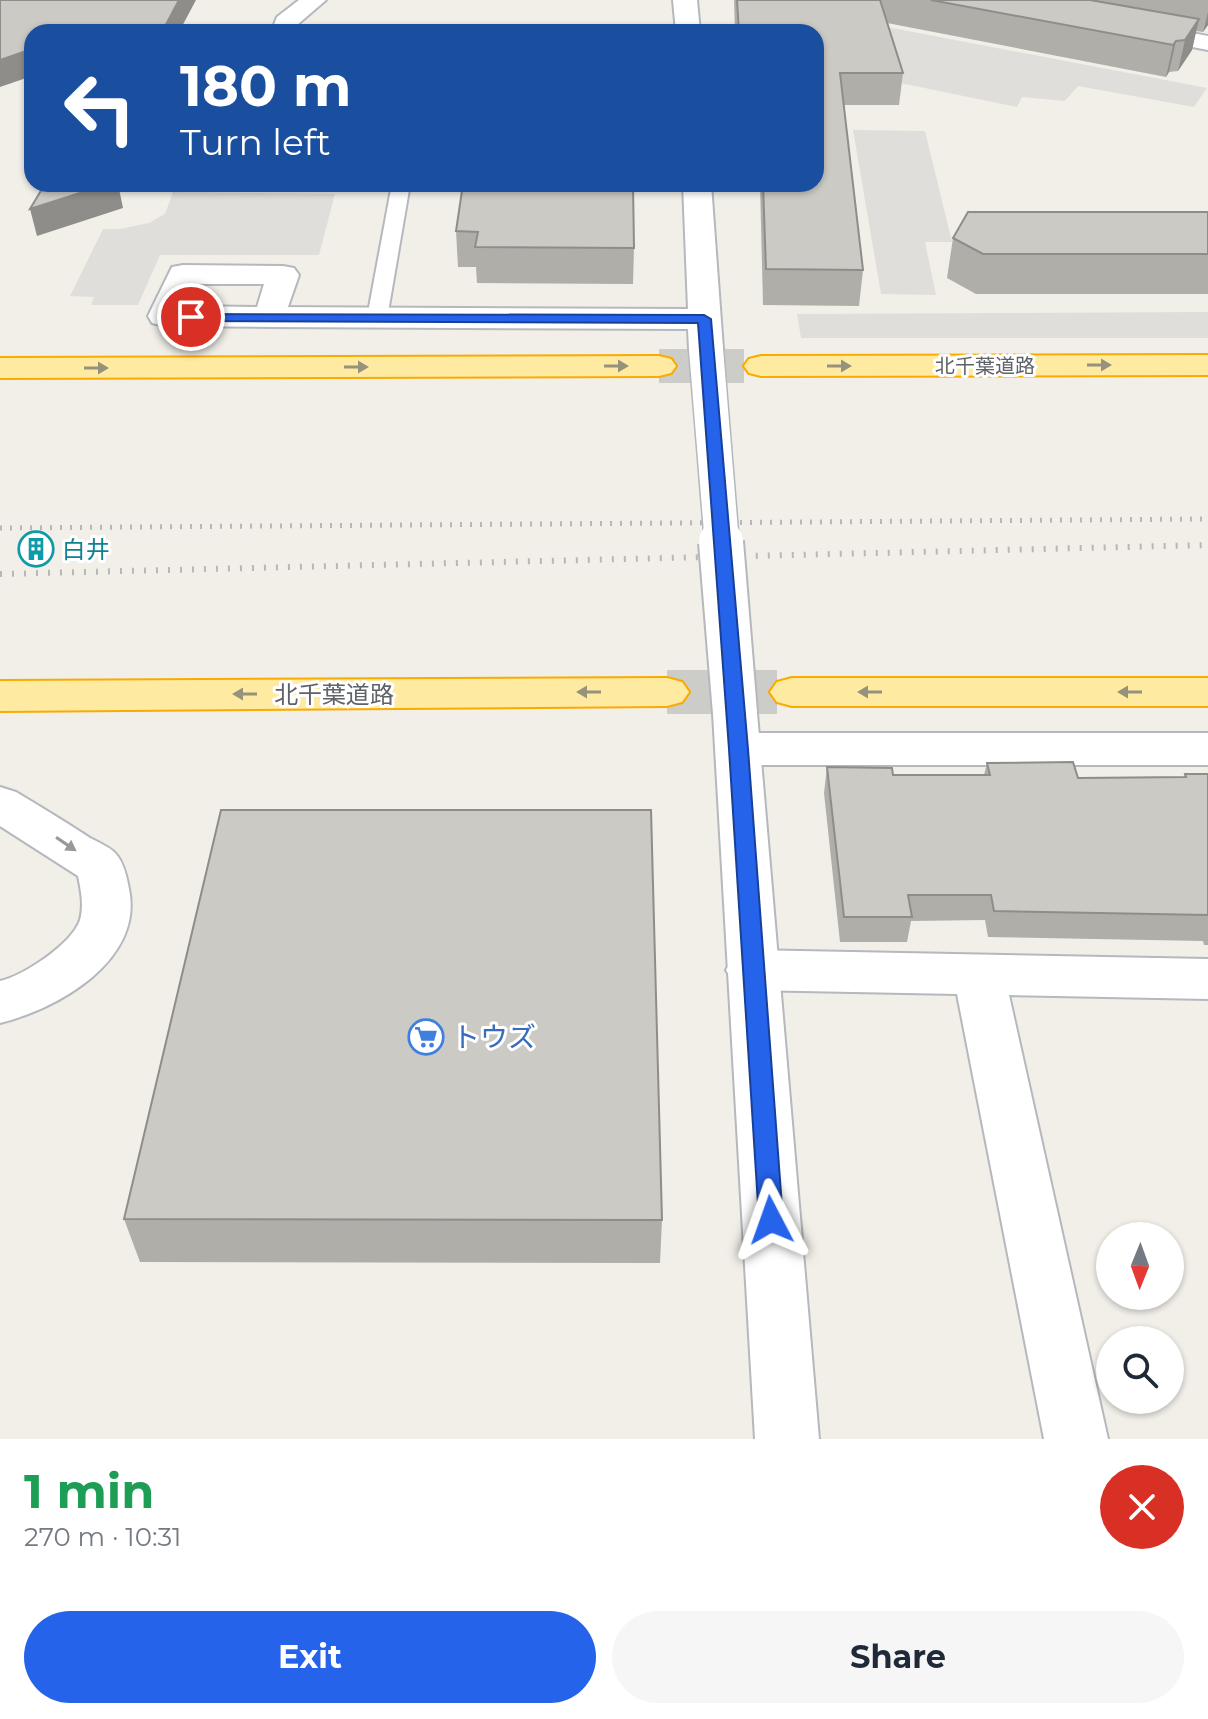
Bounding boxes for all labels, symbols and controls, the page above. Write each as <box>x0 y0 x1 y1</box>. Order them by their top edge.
text: 180 m <box>180 52 352 120</box>
icon: left <box>48 56 152 160</box>
text: Turn left <box>180 120 331 164</box>
pin <box>157 283 225 351</box>
icon: arrive <box>169 295 213 339</box>
street label: 北千葉道路 <box>935 354 1035 378</box>
one-way arrow <box>1087 359 1112 371</box>
one-way arrow <box>604 360 629 372</box>
one-way arrow <box>827 360 852 372</box>
one-way arrow <box>344 361 369 373</box>
one-way arrow <box>84 362 109 374</box>
building icon: 白井 <box>17 530 55 568</box>
place label: 白井 <box>62 535 110 564</box>
street label: 北千葉道路 <box>274 680 394 709</box>
one-way arrow <box>576 686 601 698</box>
one-way arrow <box>857 686 882 698</box>
one-way arrow <box>1117 686 1142 698</box>
one-way arrow <box>232 688 257 700</box>
one-way arrow <box>56 836 77 851</box>
supermarket icon: トウズ <box>407 1018 445 1056</box>
place label: トウズ <box>452 1020 536 1054</box>
position arrow <box>729 1178 813 1262</box>
north arrow <box>1096 1222 1184 1310</box>
map controls <box>1096 1222 1184 1414</box>
button: search <box>1096 1326 1184 1414</box>
text: 1 min <box>24 1462 154 1520</box>
button: close <box>1100 1465 1184 1549</box>
text: 270 m · 10:31 <box>24 1521 181 1553</box>
button: Exit <box>24 1611 596 1703</box>
button: Share <box>612 1611 1184 1703</box>

